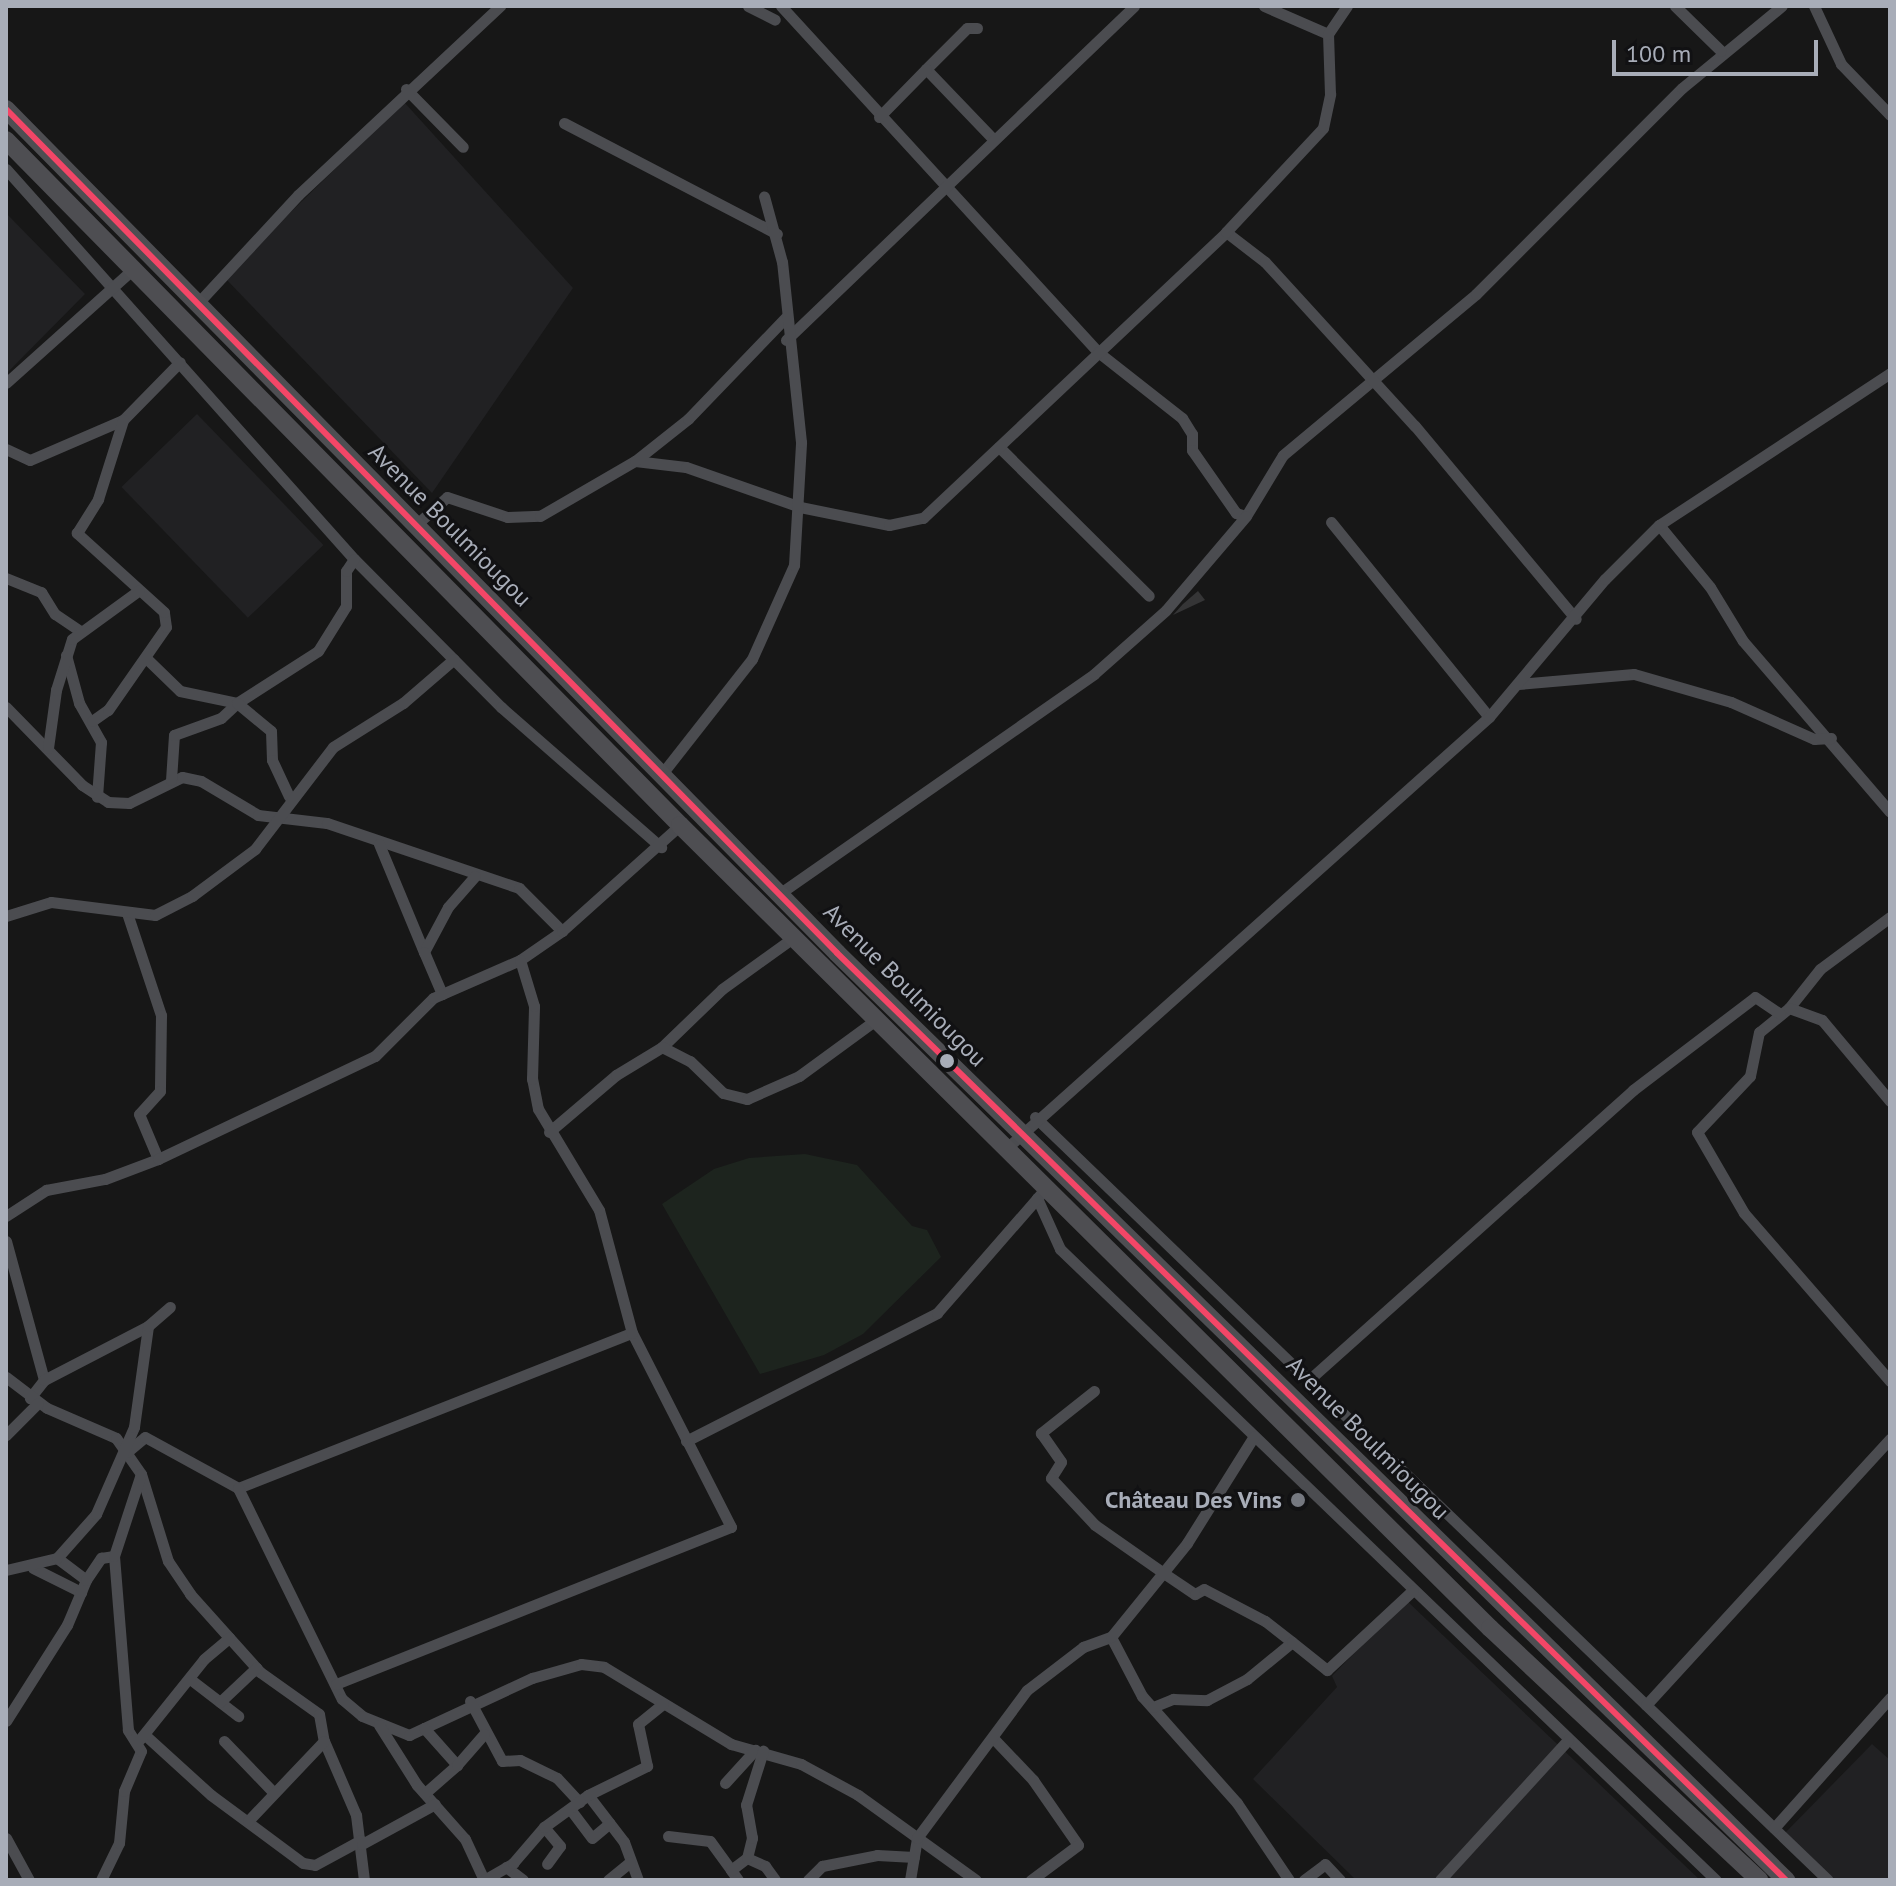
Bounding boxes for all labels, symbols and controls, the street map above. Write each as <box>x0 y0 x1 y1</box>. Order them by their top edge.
scale bar <box>1616 24 1822 74</box>
text: 100 m <box>1626 38 1691 69</box>
street label: Avenue Boulmiougou <box>363 438 537 612</box>
street label: Avenue Boulmiougou <box>818 898 992 1072</box>
unlabelled marker <box>939 1053 955 1069</box>
street label: Avenue Boulmiougou <box>1281 1351 1455 1525</box>
place label: Château Des Vins <box>1104 1486 1282 1514</box>
marker: Château Des Vins <box>1289 1491 1307 1509</box>

